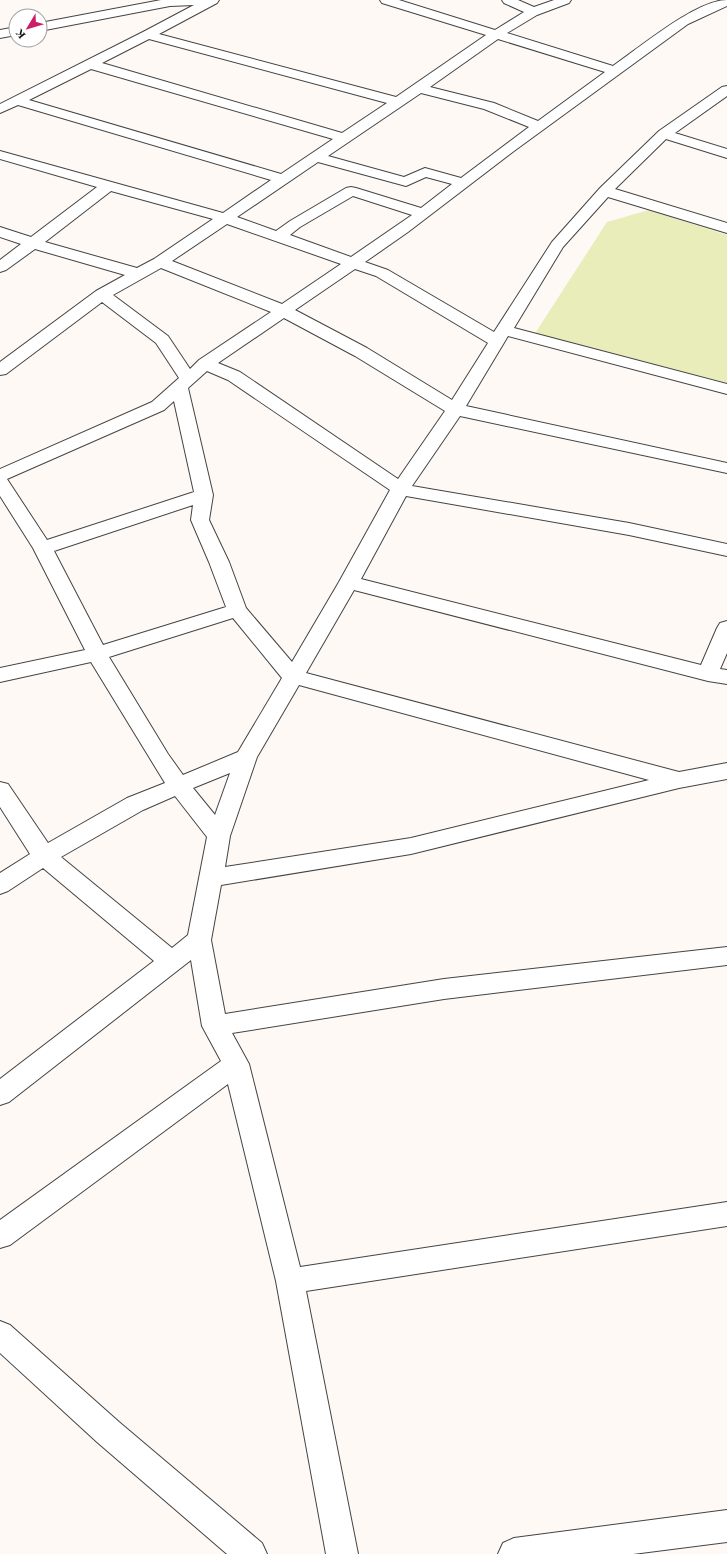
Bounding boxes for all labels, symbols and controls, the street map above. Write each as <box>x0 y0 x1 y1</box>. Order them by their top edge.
north arrow <box>8 8 48 48</box>
text: K <box>12 27 27 41</box>

